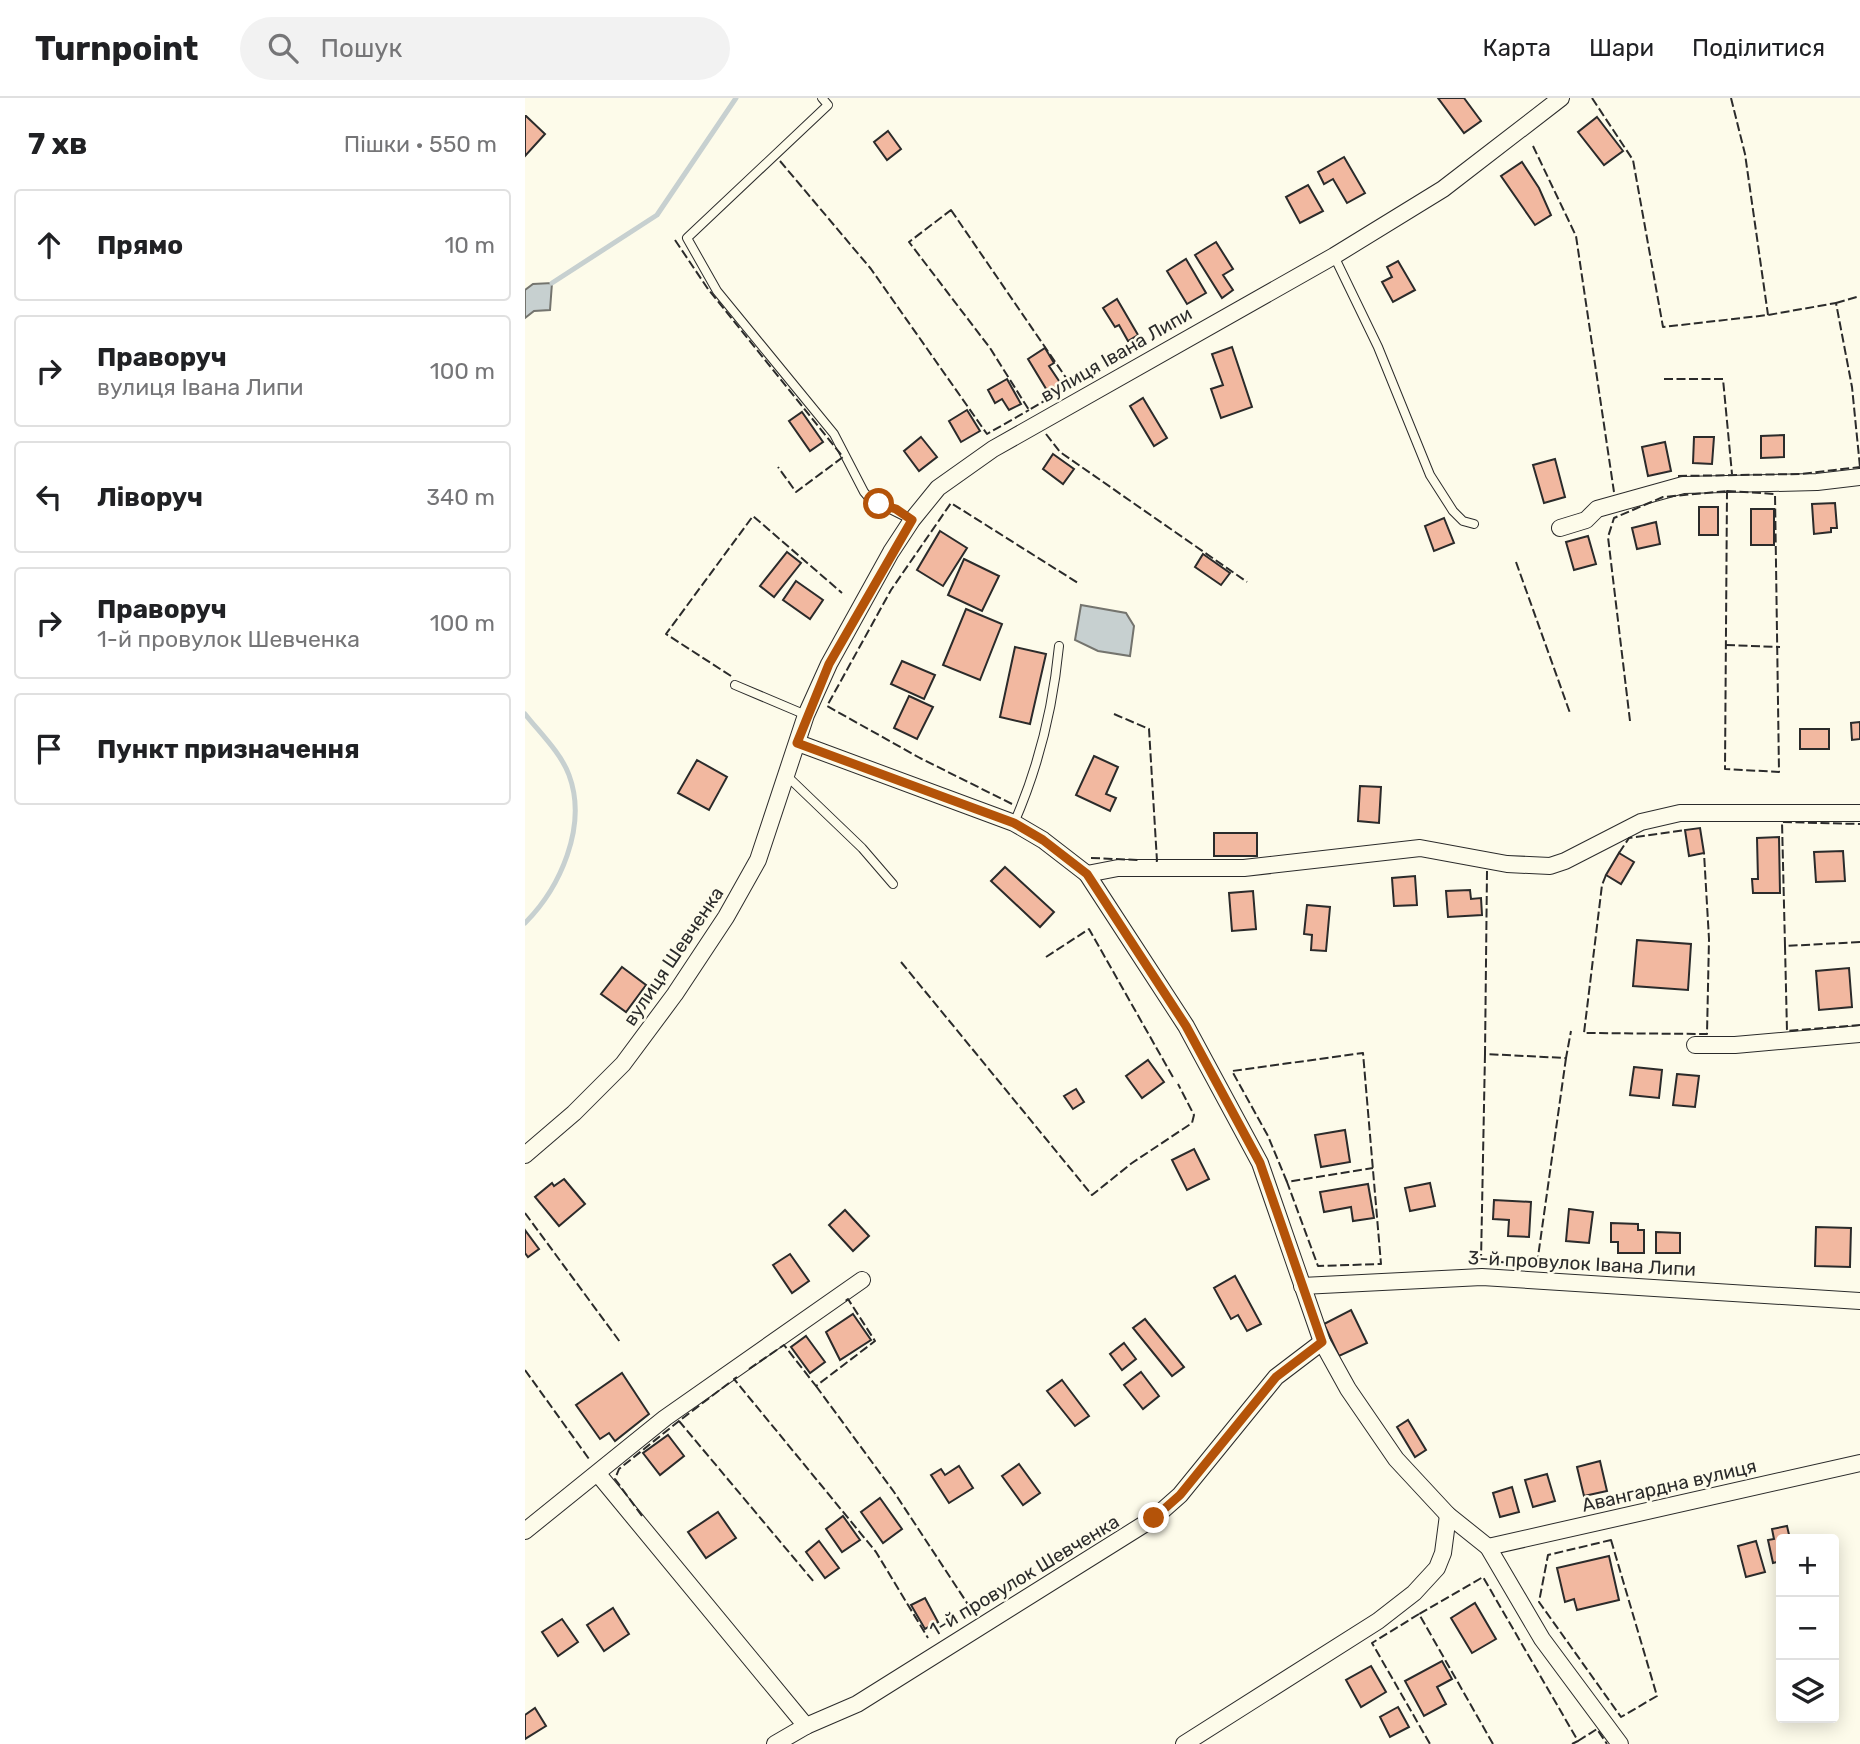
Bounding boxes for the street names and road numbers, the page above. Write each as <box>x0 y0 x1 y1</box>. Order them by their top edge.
street label: вулиця Івана Липи <box>1037 302 1196 407</box>
street label: вулиця Шевченка <box>618 882 728 1030</box>
street label: 3-й провулок Івана Липи <box>1467 1246 1697 1281</box>
street label: Авангардна вулиця <box>1579 1454 1759 1517</box>
street label: 1-й провулок Шевченка <box>925 1510 1123 1641</box>

